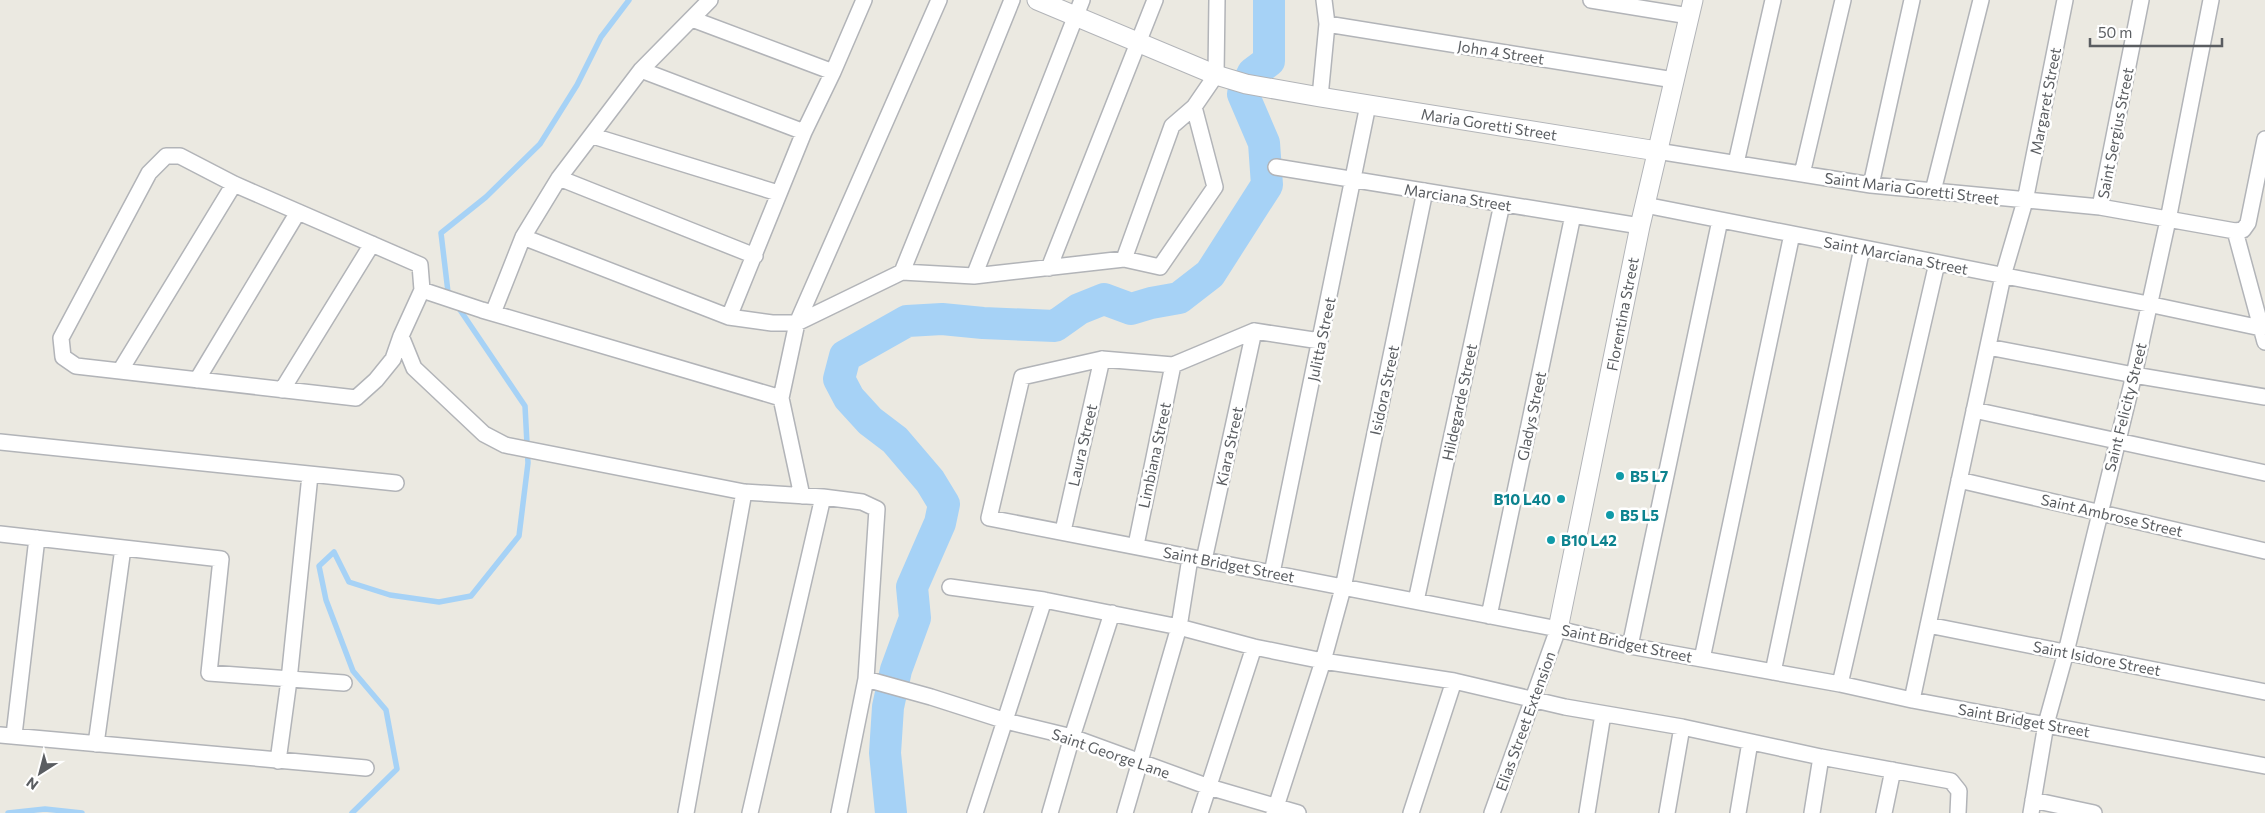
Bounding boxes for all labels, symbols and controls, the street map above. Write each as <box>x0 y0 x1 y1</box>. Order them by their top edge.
scale bar <box>2090 15 2222 47</box>
text: 50 m <box>2098 23 2132 41</box>
street label: John 4 Street <box>1456 36 1546 68</box>
street label: Margaret Street <box>2026 46 2064 156</box>
street label: Saint Sergius Street <box>2093 66 2137 200</box>
street label: Maria Goretti Street <box>1420 104 1558 144</box>
street label: Saint Maria Goretti Street <box>1824 168 2000 208</box>
street label: Marciana Street <box>1403 180 1513 214</box>
street label: Saint Marciana Street <box>1822 232 1970 278</box>
street label: Florentina Street <box>1602 256 1642 372</box>
street label: Julitta Street <box>1303 295 1339 383</box>
street label: Saint Felicity Street <box>2100 341 2150 473</box>
street label: Hildegarde Street <box>1438 342 1480 462</box>
street label: Isidora Street <box>1366 343 1402 437</box>
street label: Gladys Street <box>1513 370 1549 462</box>
street label: Limbiana Street <box>1134 400 1174 510</box>
street label: Laura Street <box>1064 402 1100 488</box>
street label: Kiara Street <box>1212 405 1246 487</box>
place label: B5 L7 <box>1630 467 1668 485</box>
marker: B5 L7 <box>1614 470 1626 482</box>
place label: B10 L40 <box>1494 490 1551 508</box>
street label: Saint Ambrose Street <box>2039 490 2185 540</box>
marker: B10 L40 <box>1555 493 1567 505</box>
place label: B5 L5 <box>1620 506 1659 524</box>
marker: B5 L5 <box>1604 509 1616 521</box>
place label: B10 L42 <box>1561 531 1617 549</box>
marker: B10 L42 <box>1545 534 1557 546</box>
street label: Saint Bridget Street <box>1162 542 1296 586</box>
street label: Saint Bridget Street <box>1560 620 1694 666</box>
street label: Saint Isidore Street <box>2032 637 2162 679</box>
street label: Elias Street Extension <box>1491 649 1559 793</box>
street label: Saint Bridget Street <box>1957 700 2091 740</box>
street label: Saint George Lane <box>1050 724 1172 782</box>
north arrow <box>15 748 65 798</box>
text: N <box>23 774 41 794</box>

